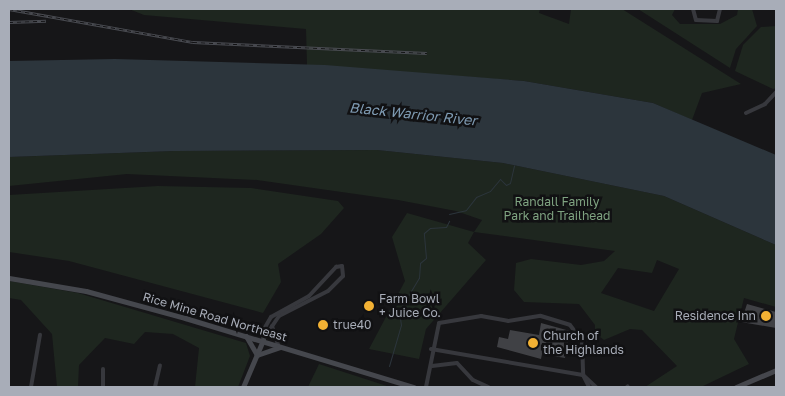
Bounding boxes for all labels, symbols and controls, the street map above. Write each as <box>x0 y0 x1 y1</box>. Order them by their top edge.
water label: Black Warrior River <box>348 99 478 129</box>
park label: Randall Family Park and Trailhead <box>504 195 610 223</box>
street label: Rice Mine Road Northeast <box>141 289 289 345</box>
place label: Farm Bowl + Juice Co. <box>379 292 441 320</box>
marker: Farm Bowl + Juice Co. <box>363 300 375 312</box>
place label: Residence Inn <box>675 309 756 323</box>
marker: Residence Inn <box>760 310 772 322</box>
place label: true40 <box>333 318 371 332</box>
marker: true40 <box>317 319 329 331</box>
place label: Church of the Highlands <box>543 329 624 357</box>
marker: Church of the Highlands <box>527 337 539 349</box>

